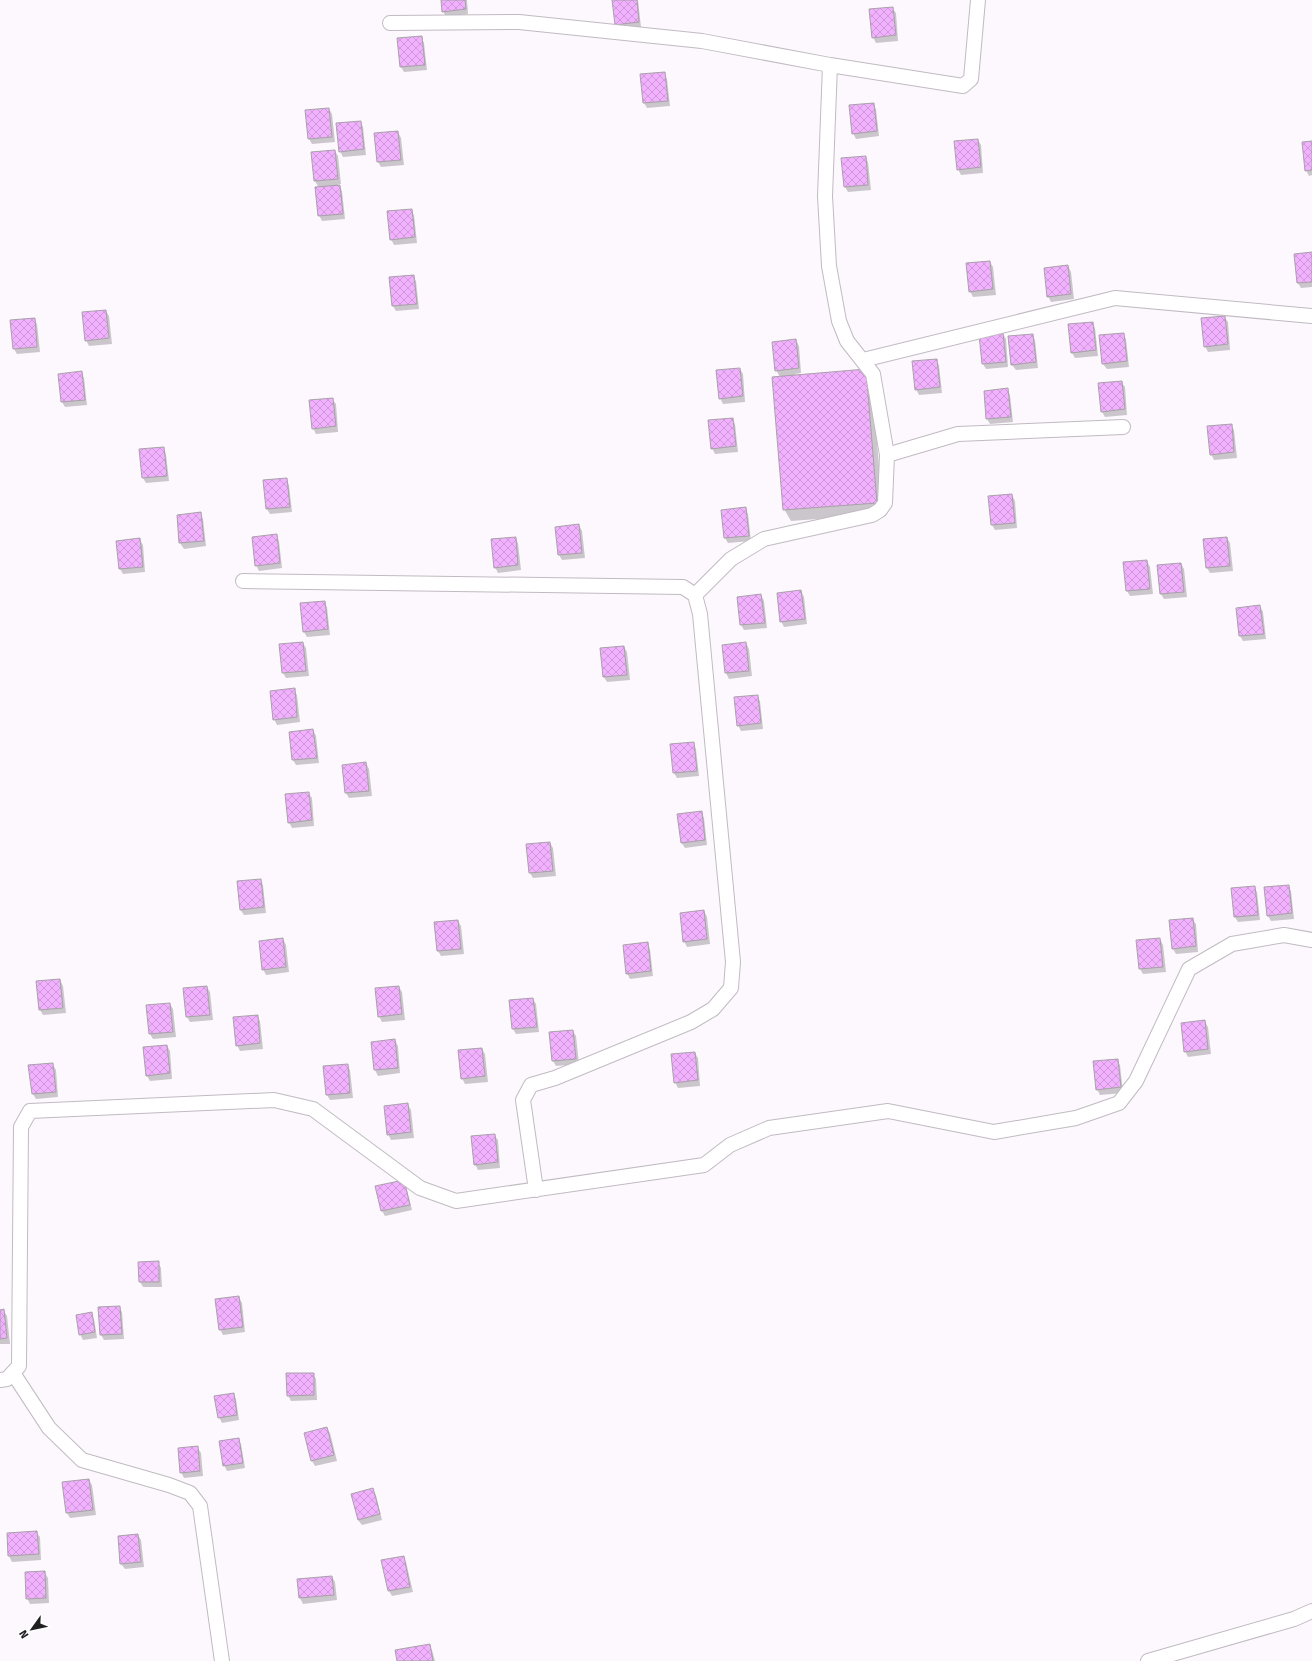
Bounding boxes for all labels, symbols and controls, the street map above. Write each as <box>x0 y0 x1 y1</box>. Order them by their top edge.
north arrow <box>12 1609 52 1649</box>
text: N <box>17 1628 31 1641</box>

